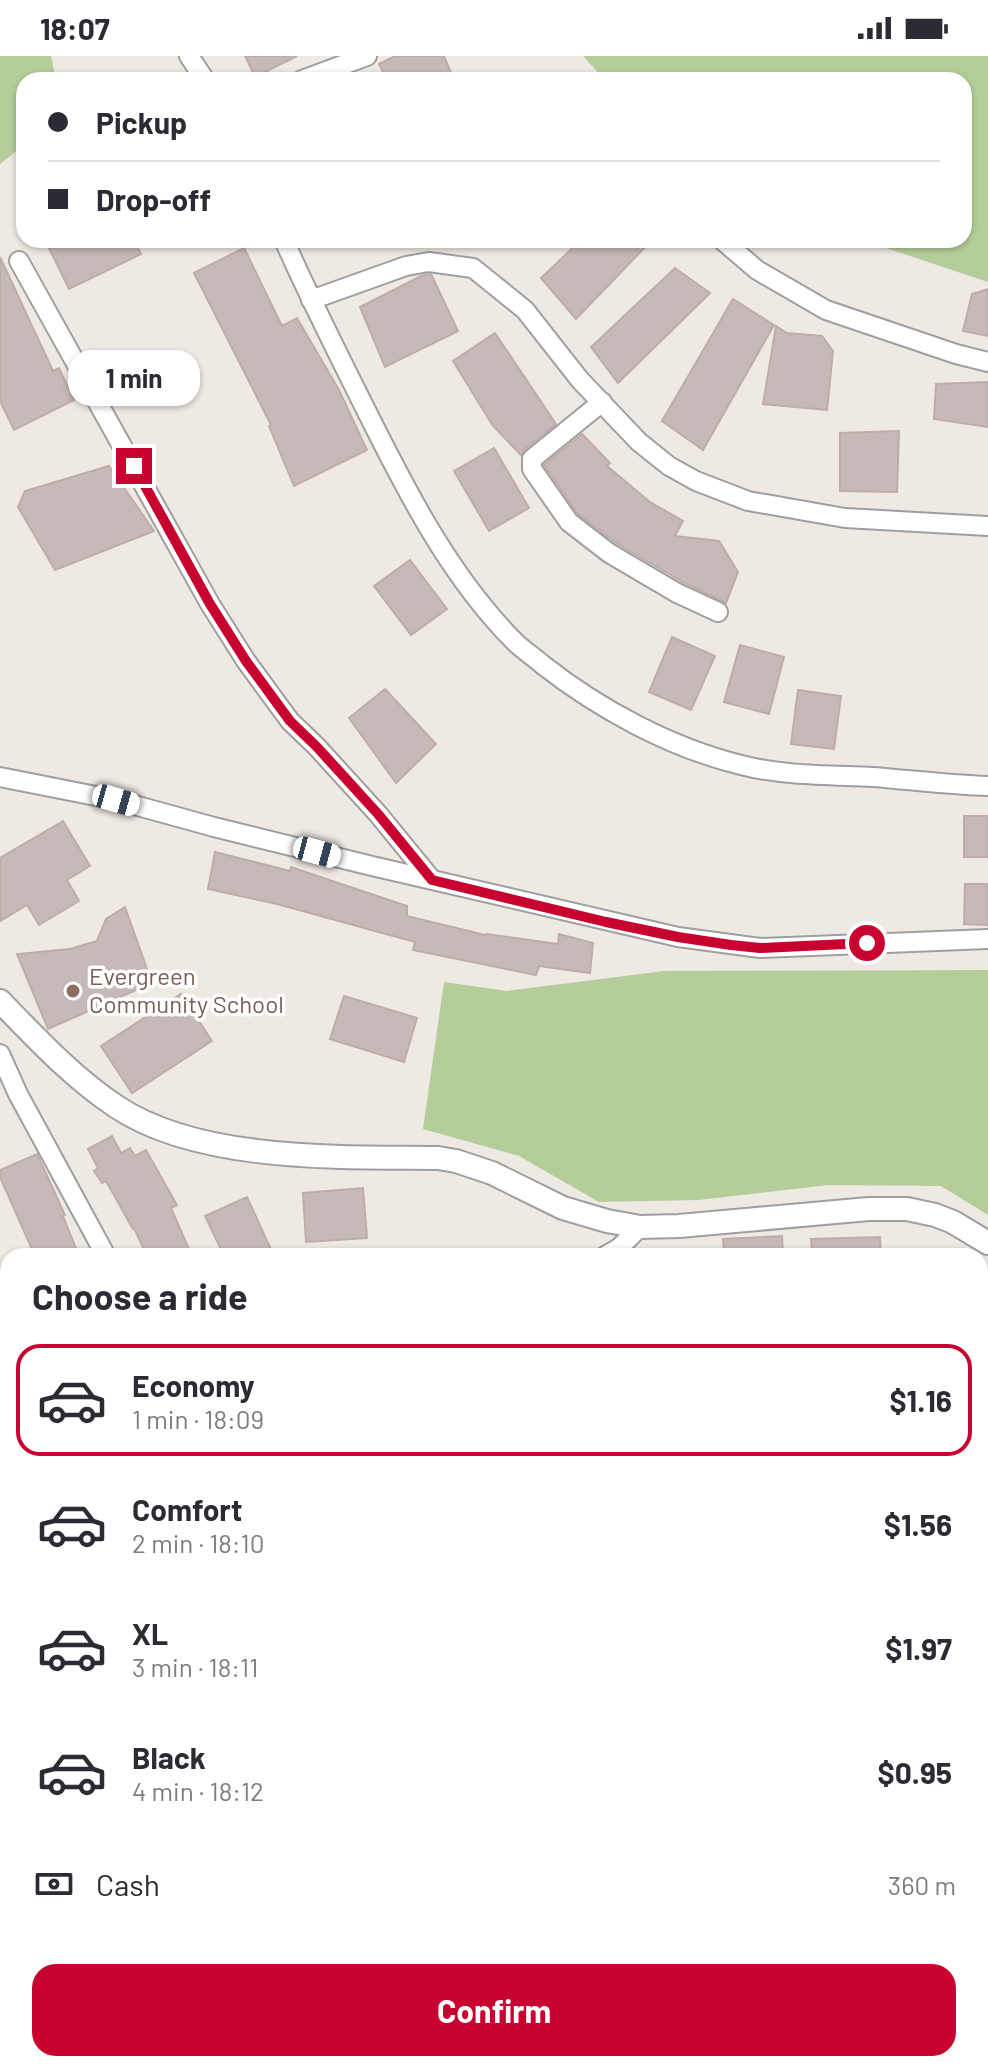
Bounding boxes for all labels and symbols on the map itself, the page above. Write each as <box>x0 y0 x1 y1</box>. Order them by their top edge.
callout: 1 min <box>68 350 200 406</box>
route end <box>116 448 152 484</box>
car <box>90 782 142 818</box>
car <box>291 834 343 870</box>
route start <box>849 925 885 961</box>
place label: Evergreen Community School <box>89 961 284 1018</box>
marker: Evergreen Community School <box>64 982 82 1000</box>

